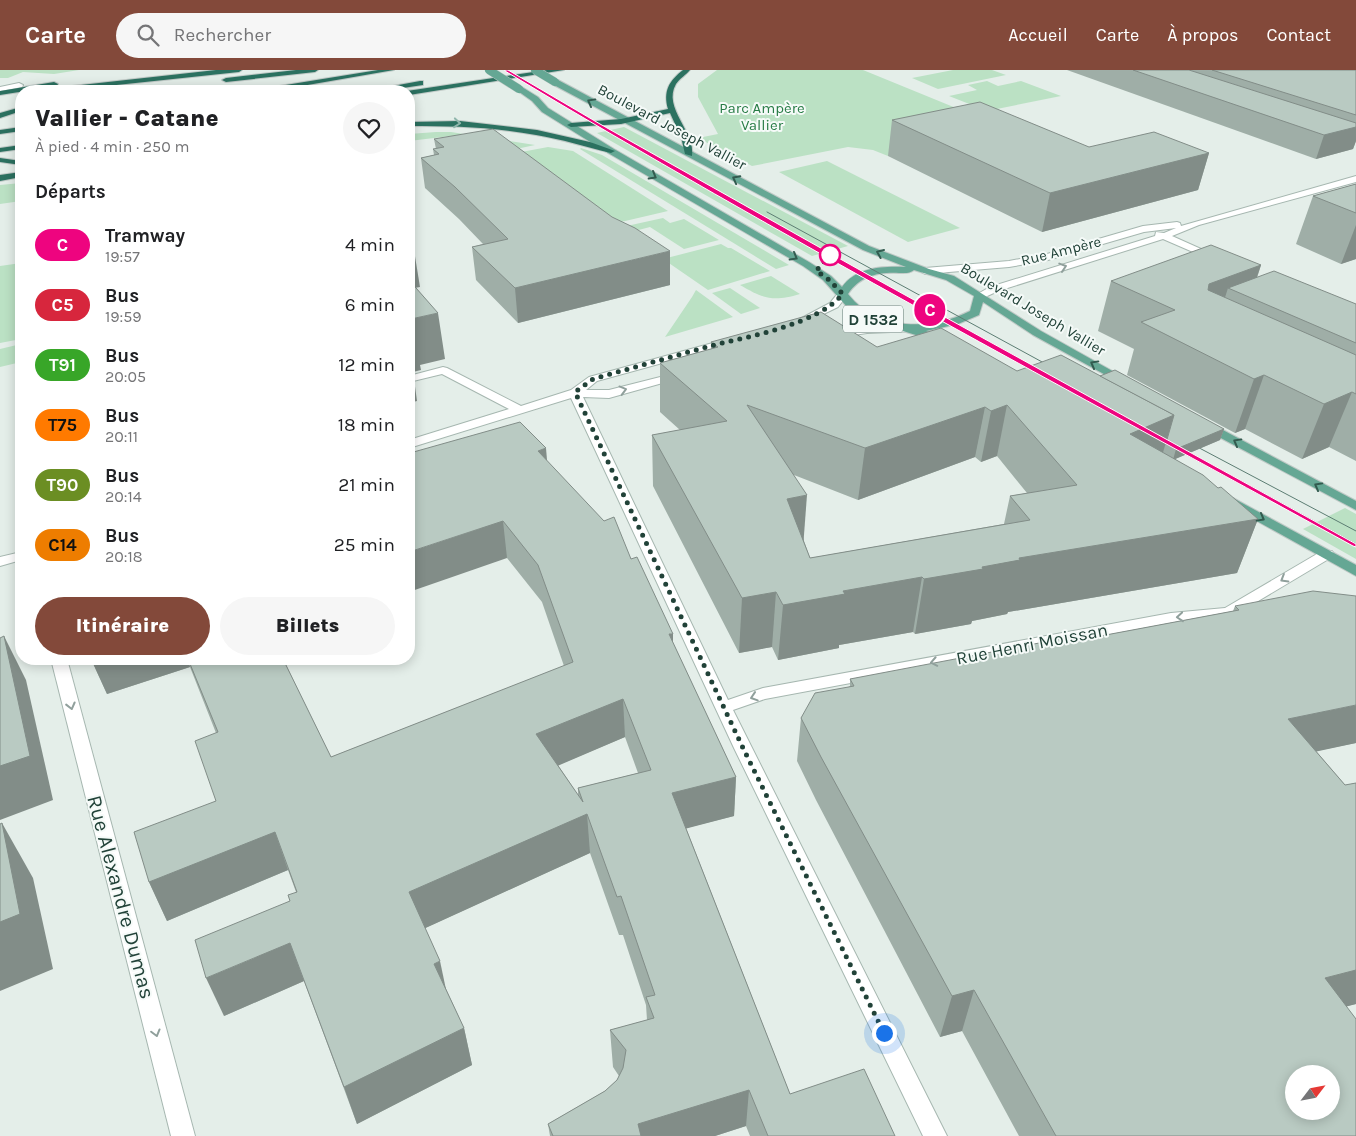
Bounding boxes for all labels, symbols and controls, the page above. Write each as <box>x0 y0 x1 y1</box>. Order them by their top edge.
search box <box>116 13 466 58</box>
text: Carte <box>25 21 86 49</box>
icon: search <box>134 21 162 49</box>
text: Rechercher <box>174 24 271 46</box>
text: Accueil <box>1008 24 1068 46</box>
text: Carte <box>1096 24 1139 46</box>
text: À propos <box>1167 24 1239 46</box>
text: Contact <box>1267 24 1331 46</box>
street label: Boulevard Joseph Vallier <box>595 80 750 174</box>
one-way arrow <box>587 98 596 108</box>
park label: Parc Ampère Vallier <box>719 99 805 134</box>
button: heart <box>343 102 395 154</box>
text: Vallier - Catane <box>35 104 219 132</box>
one-way arrow <box>454 117 462 128</box>
text: À pied · 4 min · 250 m <box>35 137 189 156</box>
one-way arrow <box>648 169 657 179</box>
one-way arrow <box>732 175 741 185</box>
text: Départs <box>35 181 106 203</box>
text: Tramway <box>105 225 185 247</box>
street label: Rue Ampère <box>1019 232 1103 270</box>
text: C <box>57 234 68 256</box>
text: 4 min <box>345 234 395 256</box>
unlabelled marker <box>819 244 841 266</box>
text: 19:57 <box>105 247 140 266</box>
one-way arrow <box>876 249 885 260</box>
one-way arrow <box>788 251 797 261</box>
street label: Boulevard Joseph Vallier <box>957 259 1109 360</box>
one-way arrow <box>1058 263 1067 273</box>
text: Bus <box>105 285 139 307</box>
text: C5 <box>52 294 73 316</box>
text: 6 min <box>345 294 395 316</box>
line badge: C <box>914 294 946 326</box>
text: C <box>924 299 936 321</box>
road number: D 1532 <box>843 305 903 332</box>
text: 19:59 <box>105 307 142 326</box>
text: Bus <box>105 345 139 367</box>
text: T91 <box>49 354 76 376</box>
text: 12 min <box>338 354 395 376</box>
one-way arrow <box>1091 361 1100 371</box>
text: 20:05 <box>105 367 146 386</box>
one-way arrow <box>619 385 628 396</box>
text: Bus <box>105 405 139 427</box>
text: T75 <box>48 414 77 436</box>
text: 18 min <box>338 414 395 436</box>
text: 20:11 <box>105 427 138 446</box>
one-way arrow <box>1233 438 1242 448</box>
text: Bus <box>105 465 139 487</box>
text: T90 <box>47 474 78 496</box>
text: 21 min <box>338 474 395 496</box>
one-way arrow <box>1314 482 1323 492</box>
text: 20:14 <box>105 487 142 506</box>
one-way arrow <box>1256 512 1265 522</box>
text: Bus <box>105 525 139 547</box>
text: C14 <box>48 534 77 556</box>
text: 25 min <box>334 534 395 556</box>
text: 20:18 <box>105 547 143 566</box>
one-way arrow <box>1281 572 1290 582</box>
button: Itinéraire <box>35 597 210 655</box>
button: Billets <box>220 597 395 655</box>
one-way arrow <box>1175 611 1183 622</box>
street label: Rue Henri Moissan <box>954 619 1110 669</box>
one-way arrow <box>929 656 938 667</box>
one-way arrow <box>751 691 759 701</box>
one-way arrow <box>66 701 76 710</box>
street label: Rue Alexandre Dumas <box>82 793 160 1001</box>
your location <box>872 1021 897 1046</box>
one-way arrow <box>150 1028 161 1037</box>
north arrow <box>1285 1065 1340 1120</box>
map controls <box>1285 1065 1340 1120</box>

